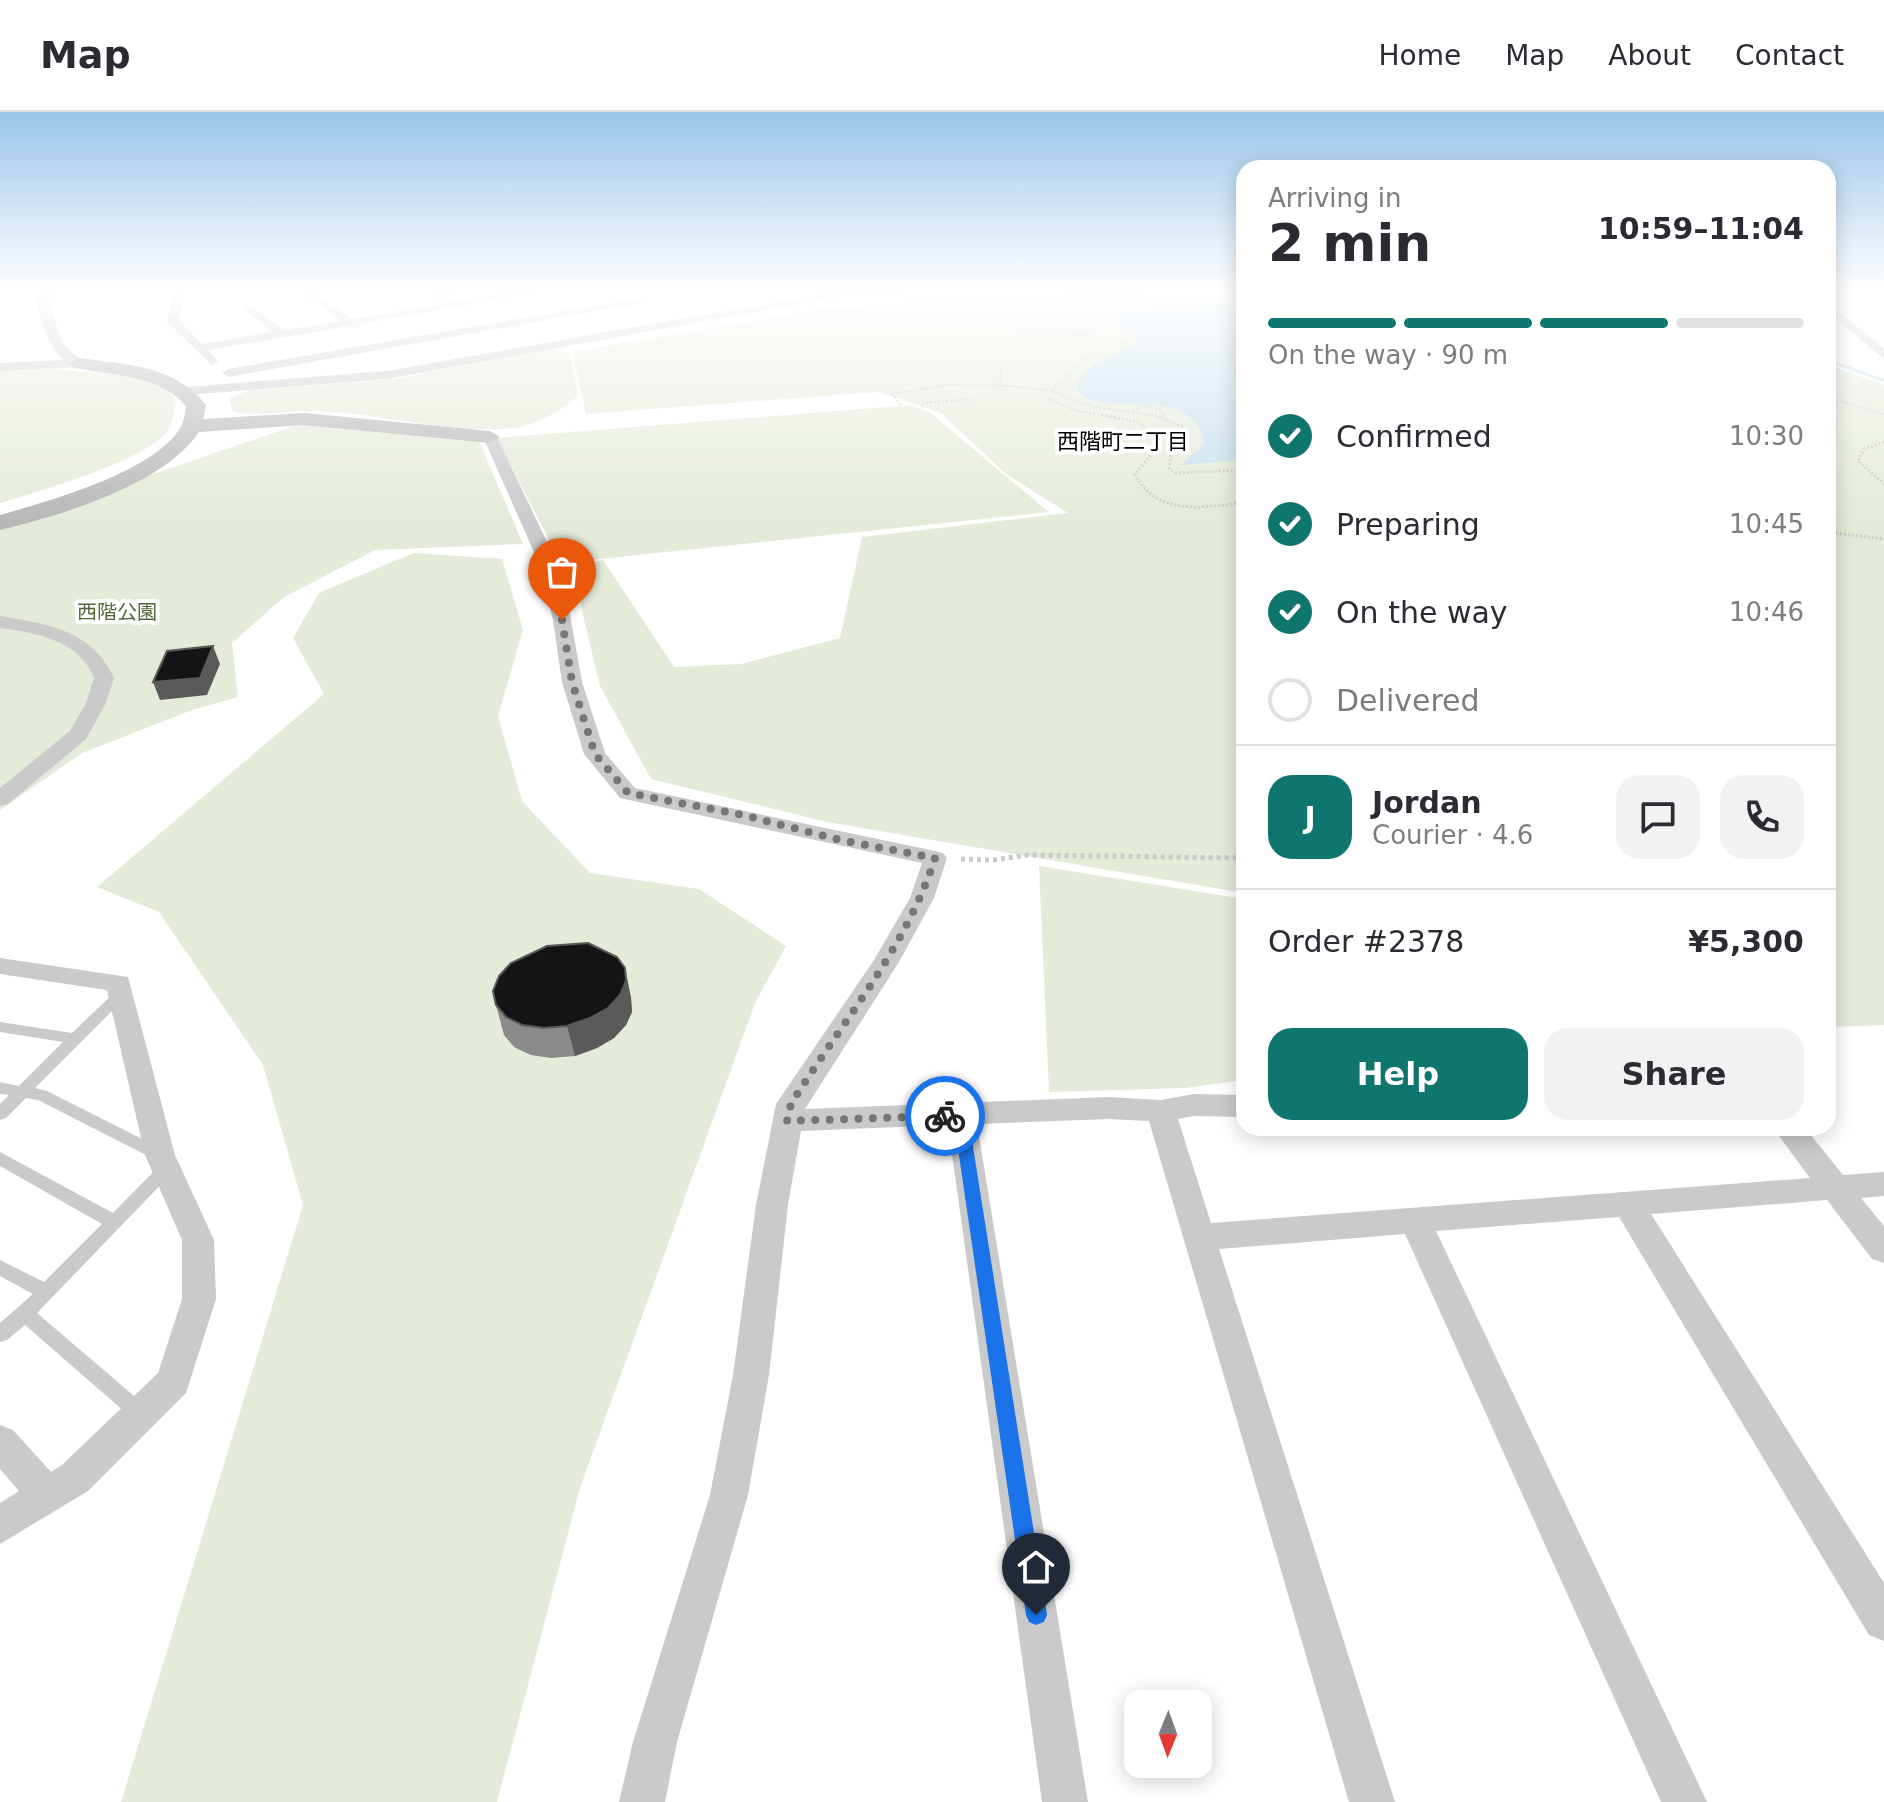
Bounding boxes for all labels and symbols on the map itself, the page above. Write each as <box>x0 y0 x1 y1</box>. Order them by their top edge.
district label: 西階町二丁目 <box>1057 429 1189 454</box>
pin <box>528 538 596 620</box>
park label: 西階公園 <box>77 600 157 624</box>
courier <box>905 1076 985 1156</box>
pin <box>1002 1533 1070 1615</box>
north arrow <box>1124 1690 1212 1778</box>

